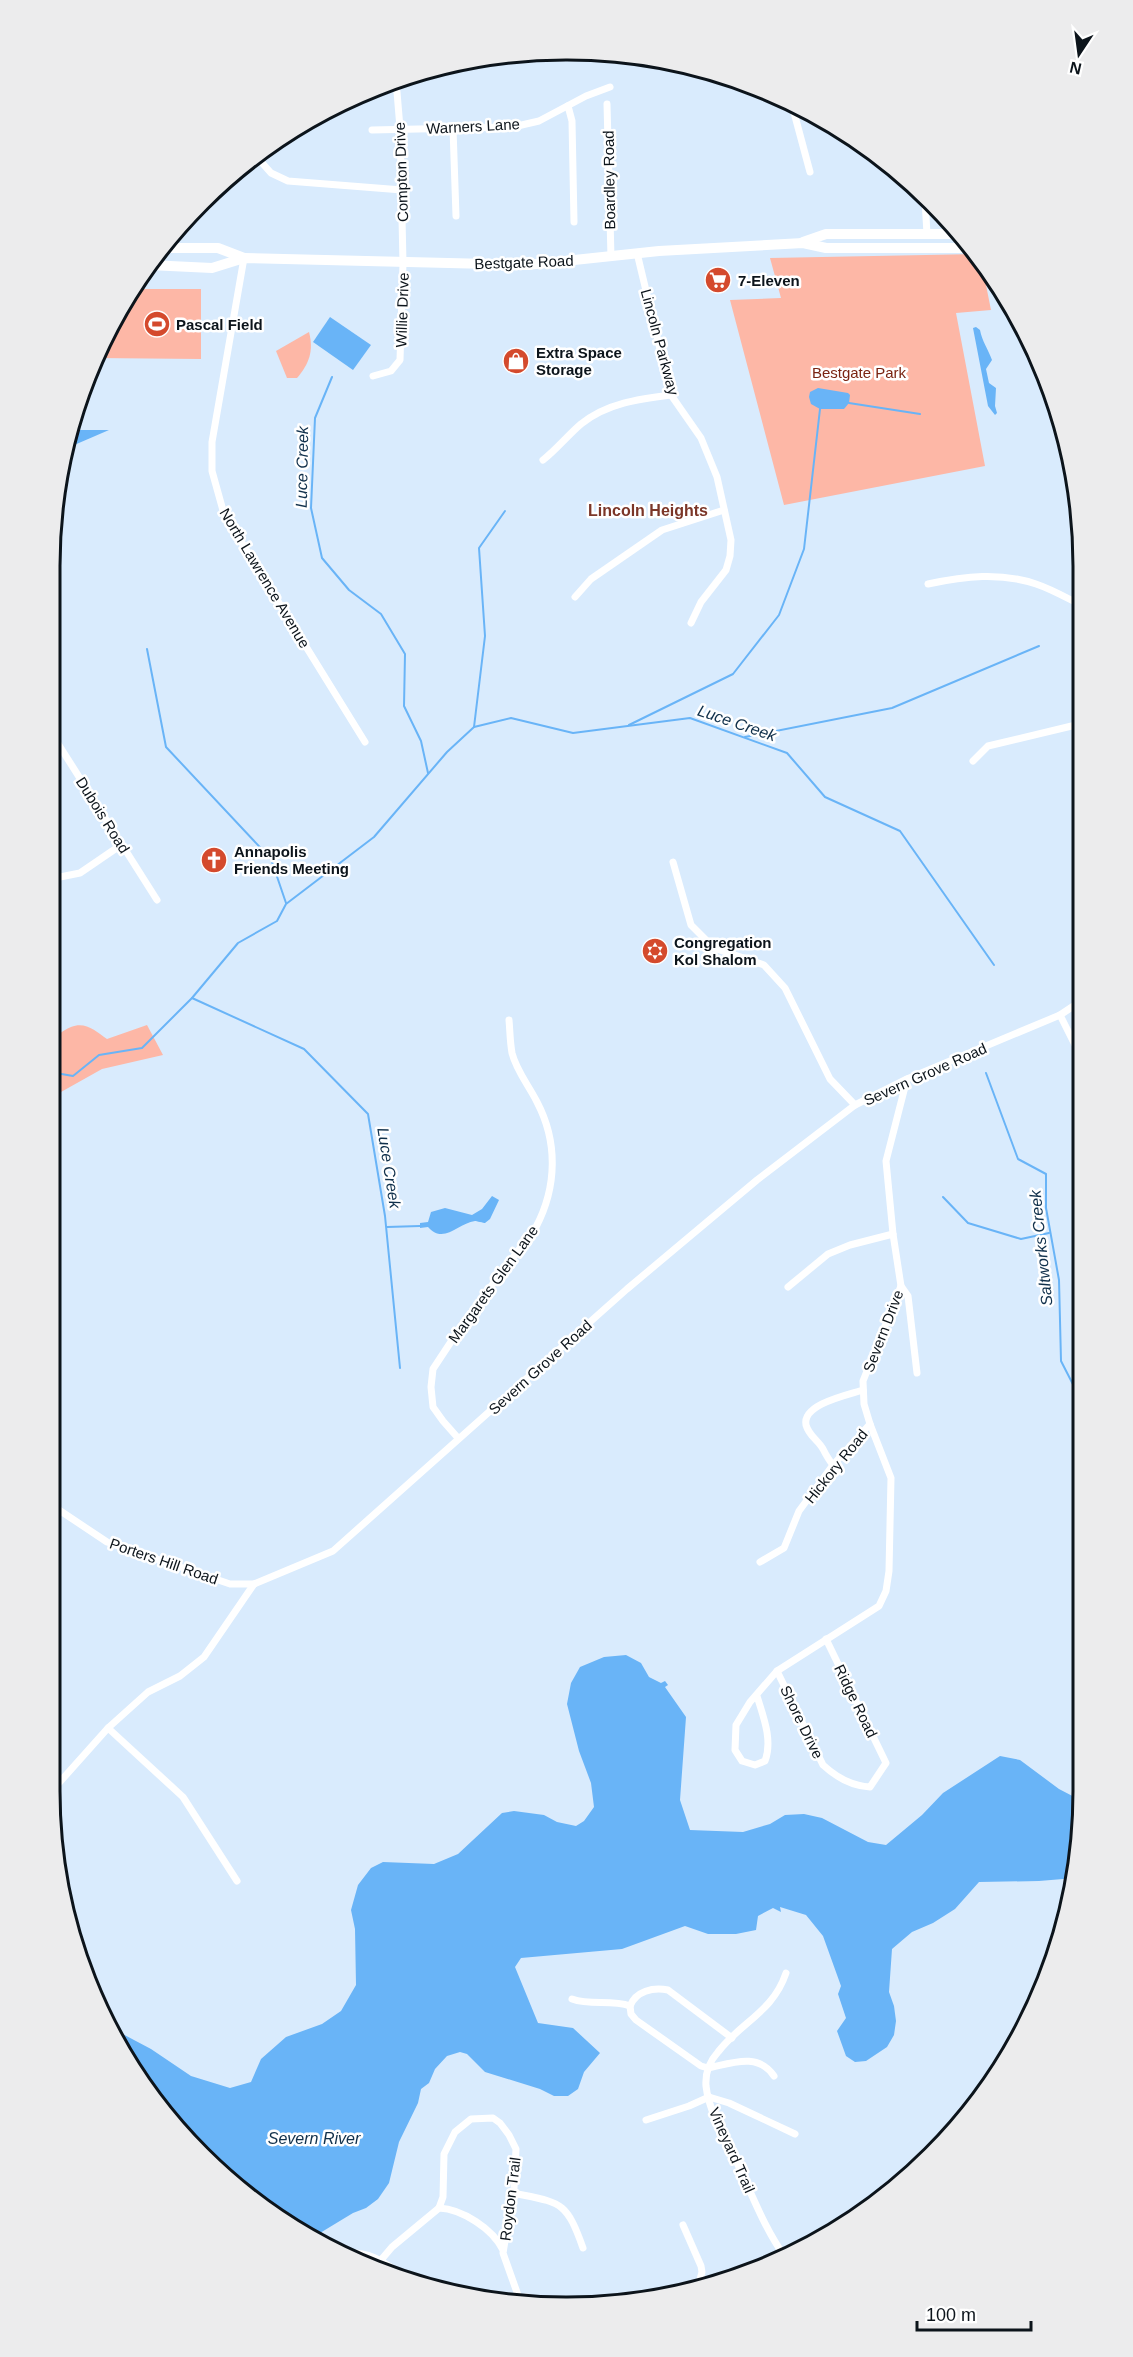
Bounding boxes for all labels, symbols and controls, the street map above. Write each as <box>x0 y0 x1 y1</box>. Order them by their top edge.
north arrow <box>1049 24 1109 84</box>
text: N <box>1068 59 1083 78</box>
street label: Warners Lane <box>426 115 520 137</box>
street label: Compton Drive <box>391 122 411 222</box>
street label: Boardley Road <box>600 130 618 230</box>
street label: Bestgate Road <box>474 252 574 272</box>
supermarket icon: 7-Eleven <box>703 265 733 295</box>
street label: Willie Drive <box>392 272 412 348</box>
place label: 7-Eleven <box>738 272 800 289</box>
street label: Lincoln Parkway <box>638 287 682 397</box>
sports icon: Pascal Field <box>142 309 172 339</box>
place label: Pascal Field <box>176 316 263 333</box>
place label: Extra Space Storage <box>536 344 622 378</box>
shop icon: Extra Space Storage <box>501 346 531 376</box>
park label: Bestgate Park <box>812 364 907 381</box>
water label: Luce Creek <box>293 425 311 508</box>
district label: Lincoln Heights <box>588 502 708 519</box>
street label: North Lawrence Avenue <box>217 505 313 651</box>
water label: Luce Creek <box>696 702 779 745</box>
street label: Dubois Road <box>73 774 133 856</box>
place label: Annapolis Friends Meeting <box>234 843 349 877</box>
church icon: Annapolis Friends Meeting <box>199 845 229 875</box>
place label: Congregation Kol Shalom <box>674 934 772 968</box>
synagogue icon: Congregation Kol Shalom <box>640 936 670 966</box>
street label: Severn Grove Road <box>861 1039 989 1109</box>
water label: Luce Creek <box>374 1126 404 1211</box>
water label: Saltworks Creek <box>1026 1188 1056 1307</box>
street label: Margarets Glen Lane <box>445 1222 541 1346</box>
street label: Severn Drive <box>860 1287 906 1375</box>
street label: Severn Grove Road <box>485 1316 595 1418</box>
street label: Hickory Road <box>801 1426 871 1506</box>
street label: Porters Hill Road <box>108 1535 220 1587</box>
street label: Ridge Road <box>831 1662 881 1740</box>
street label: Shore Drive <box>777 1683 827 1761</box>
street label: Vineyard Trail <box>706 2105 758 2195</box>
water label: Severn River <box>268 2130 361 2147</box>
street label: Roydon Trail <box>496 2156 524 2242</box>
scale bar <box>917 2294 1031 2332</box>
text: 100 m <box>926 2305 976 2325</box>

